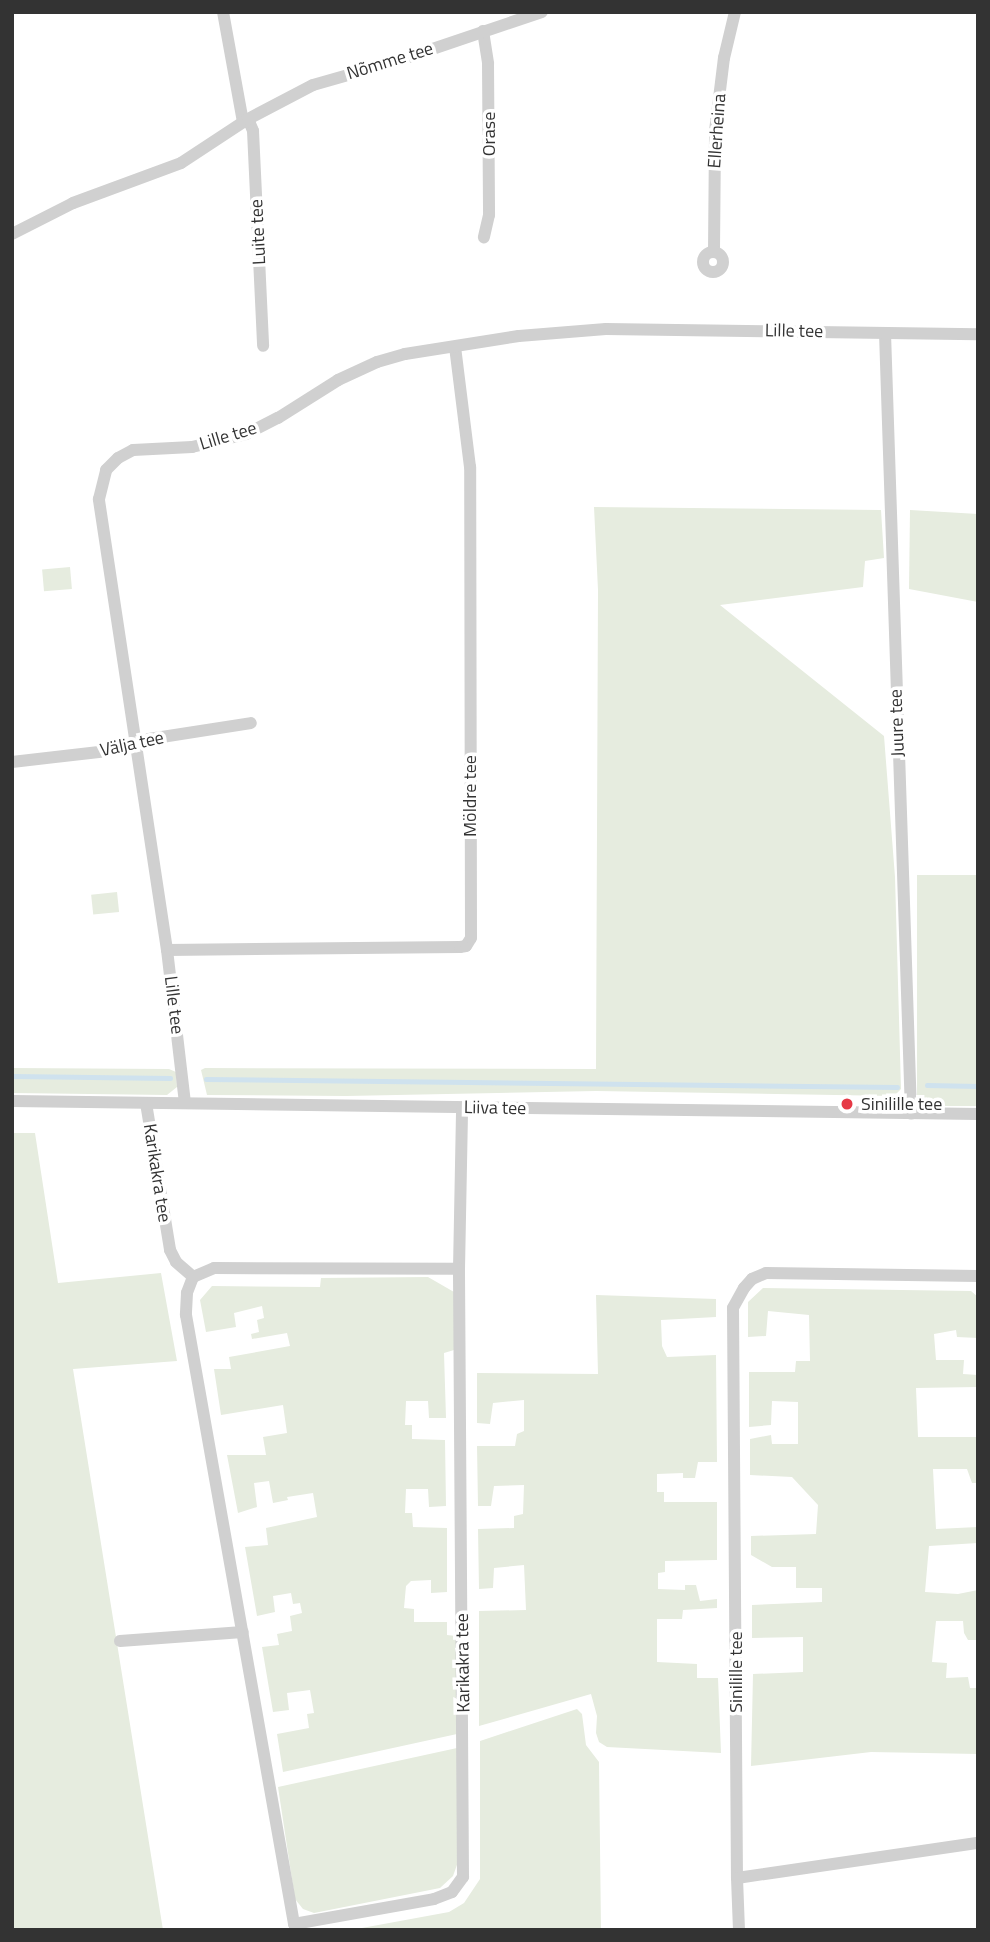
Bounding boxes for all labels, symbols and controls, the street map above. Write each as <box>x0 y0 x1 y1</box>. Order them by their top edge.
street label: Nõmme tee <box>344 38 436 84</box>
street label: Ellerheina <box>704 93 730 169</box>
street label: Orase <box>478 112 500 156</box>
street label: Luite tee <box>245 199 271 265</box>
street label: Lille tee <box>765 320 823 342</box>
street label: Lille tee <box>197 417 259 455</box>
street label: Juure tee <box>885 689 909 757</box>
street label: Välja tee <box>98 727 166 761</box>
street label: Möldre tee <box>459 755 481 837</box>
street label: Lille tee <box>160 975 188 1035</box>
place label: Sinilille tee <box>861 1093 942 1115</box>
marker: Sinilille tee <box>839 1096 855 1112</box>
street label: Liiva tee <box>464 1097 526 1119</box>
street label: Karikakra tee <box>139 1122 175 1224</box>
street label: Karikakra tee <box>451 1613 475 1713</box>
street label: Sinilille tee <box>725 1631 747 1713</box>

